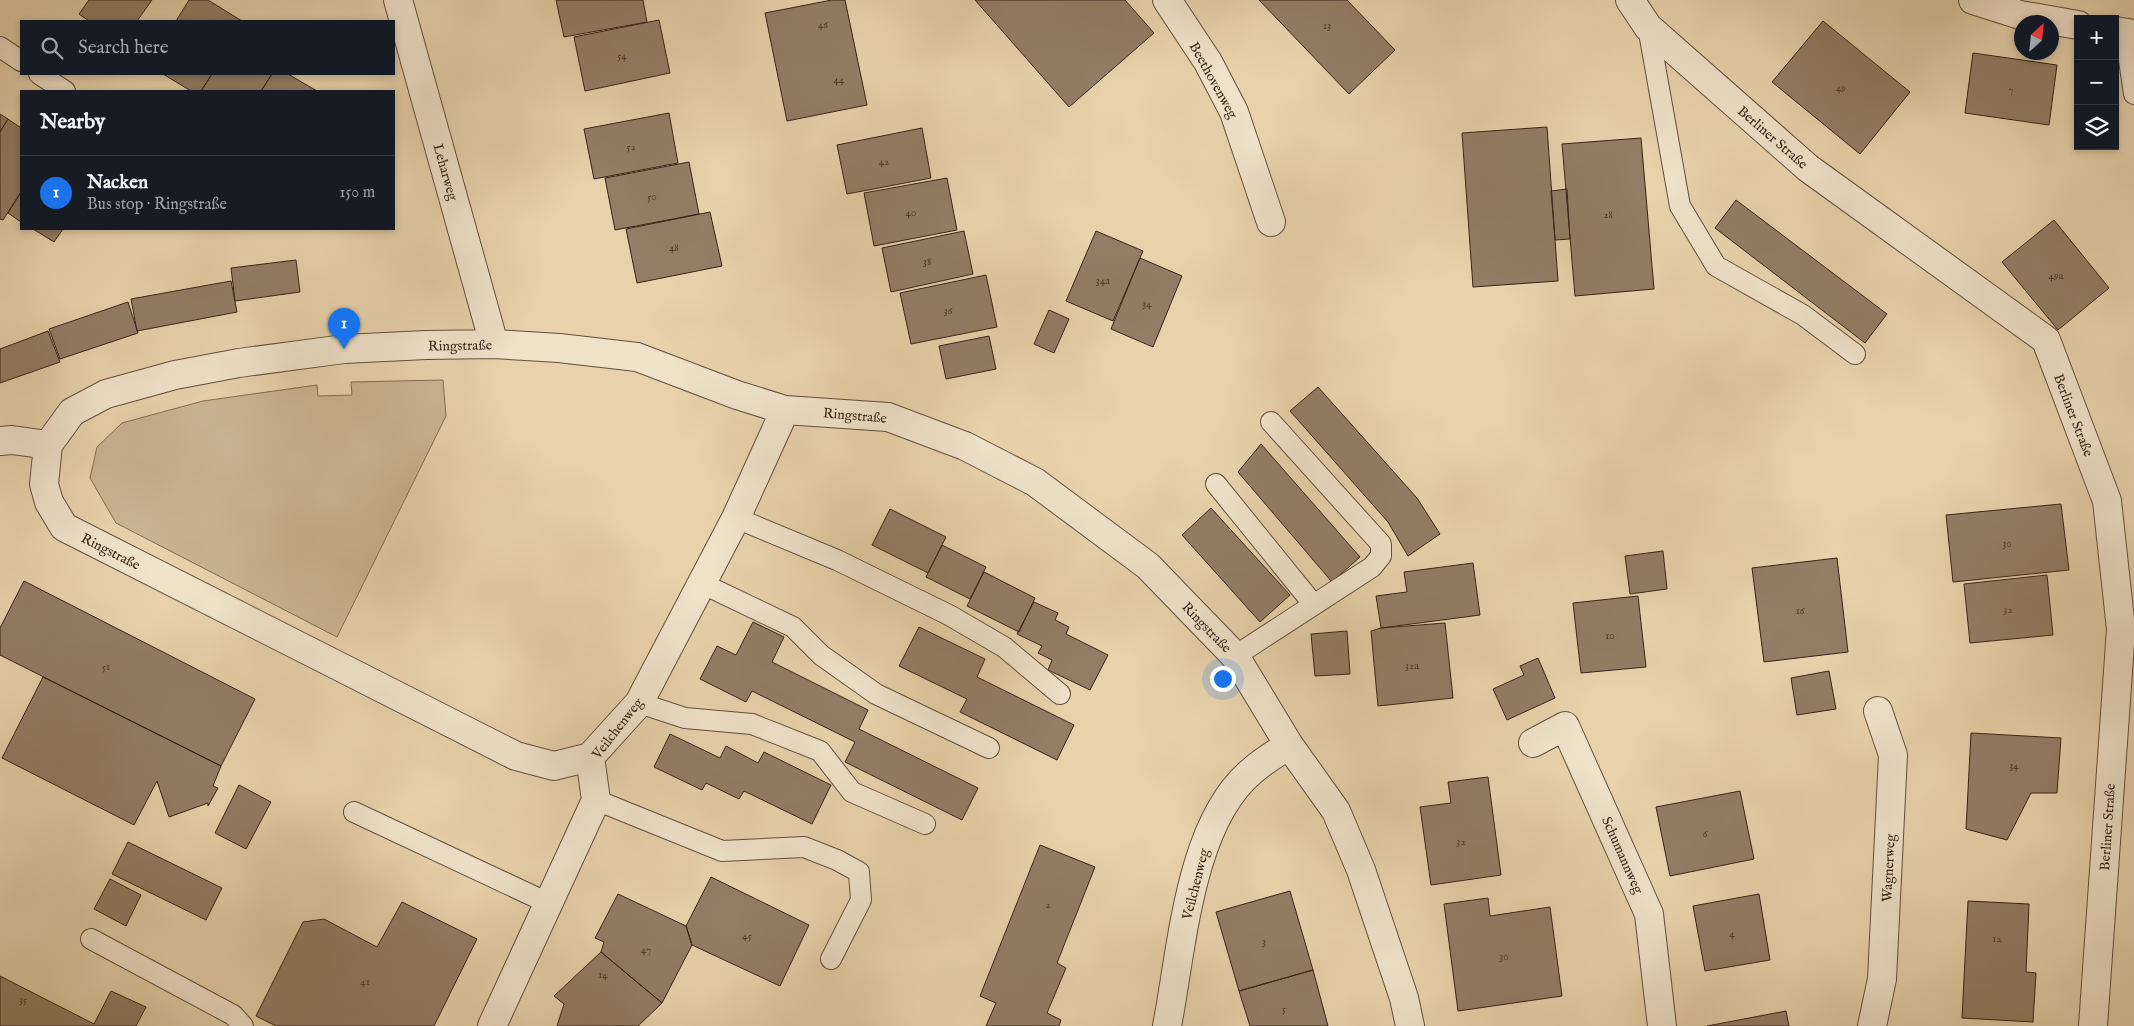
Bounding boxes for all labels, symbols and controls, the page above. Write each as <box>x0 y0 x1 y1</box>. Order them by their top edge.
north arrow <box>2014 15 2059 60</box>
map controls <box>2074 15 2119 150</box>
button: + <box>2074 15 2119 60</box>
house number: 46 <box>818 18 828 32</box>
house number: 13 <box>1323 19 1331 33</box>
search box <box>20 20 395 75</box>
icon: search <box>38 34 66 62</box>
text: Search here <box>78 36 169 60</box>
street label: Beethovenweg <box>1185 39 1242 122</box>
house number: 54 <box>617 49 627 63</box>
button: − <box>2074 60 2119 105</box>
house number: 44 <box>834 73 845 87</box>
house number: 49 <box>1836 81 1846 95</box>
house number: 7 <box>2008 83 2014 97</box>
street label: Berliner Straße <box>1733 102 1812 174</box>
button: layers <box>2074 105 2119 150</box>
text: Nearby <box>40 109 105 136</box>
house number: 52 <box>626 140 636 154</box>
street label: Leharweg <box>428 142 462 203</box>
house number: 42 <box>879 155 889 169</box>
text: Nacken <box>87 171 148 195</box>
text: 1 <box>53 183 59 203</box>
text: 150 m <box>340 183 375 203</box>
house number: 50 <box>647 190 657 204</box>
text: Bus stop · Ringstraße <box>87 195 227 215</box>
house number: 40 <box>906 206 916 220</box>
house number: 28 <box>1603 208 1613 222</box>
house number: 48 <box>669 241 679 255</box>
house number: 38 <box>923 255 931 269</box>
house number: 49a <box>2049 269 2064 283</box>
house number: 34a <box>1096 274 1110 288</box>
house number: 34 <box>1142 297 1152 311</box>
house number: 36 <box>944 304 953 318</box>
pin: 1 <box>328 308 360 349</box>
street label: Ringstraße <box>428 336 493 356</box>
street label: Berliner Straße <box>2049 371 2097 460</box>
street label: Ringstraße <box>822 404 888 428</box>
street label: Ringstraße <box>78 529 144 575</box>
house number: 30 <box>2002 537 2012 551</box>
street label: Ringstraße <box>1178 598 1235 657</box>
house number: 32 <box>2003 603 2013 617</box>
house number: 16 <box>1796 604 1805 618</box>
house number: 10 <box>1605 629 1615 643</box>
house number: 32a <box>1405 659 1419 673</box>
house number: 51 <box>102 660 110 674</box>
your location <box>1210 666 1236 692</box>
street label: Veilchenweg <box>588 694 648 764</box>
house number: 34 <box>2009 759 2019 773</box>
street label: Berliner Straße <box>2096 782 2120 871</box>
street label: Schumannweg <box>1597 814 1647 897</box>
house number: 6 <box>1703 827 1708 841</box>
street label: Wagnerweg <box>1878 833 1900 903</box>
house number: 32 <box>1456 835 1466 849</box>
street label: Veilchenweg <box>1178 846 1214 923</box>
house number: 2 <box>1045 898 1051 912</box>
house number: 4 <box>1729 927 1735 941</box>
house number: 45 <box>742 929 752 943</box>
house number: 12 <box>1992 932 2002 946</box>
house number: 3 <box>1262 935 1266 949</box>
house number: 47 <box>641 943 651 957</box>
house number: 30 <box>1499 950 1509 964</box>
house number: 14 <box>598 968 608 982</box>
house number: 41 <box>360 975 370 989</box>
house number: 35 <box>19 993 27 1007</box>
house number: 5 <box>1282 1002 1286 1016</box>

